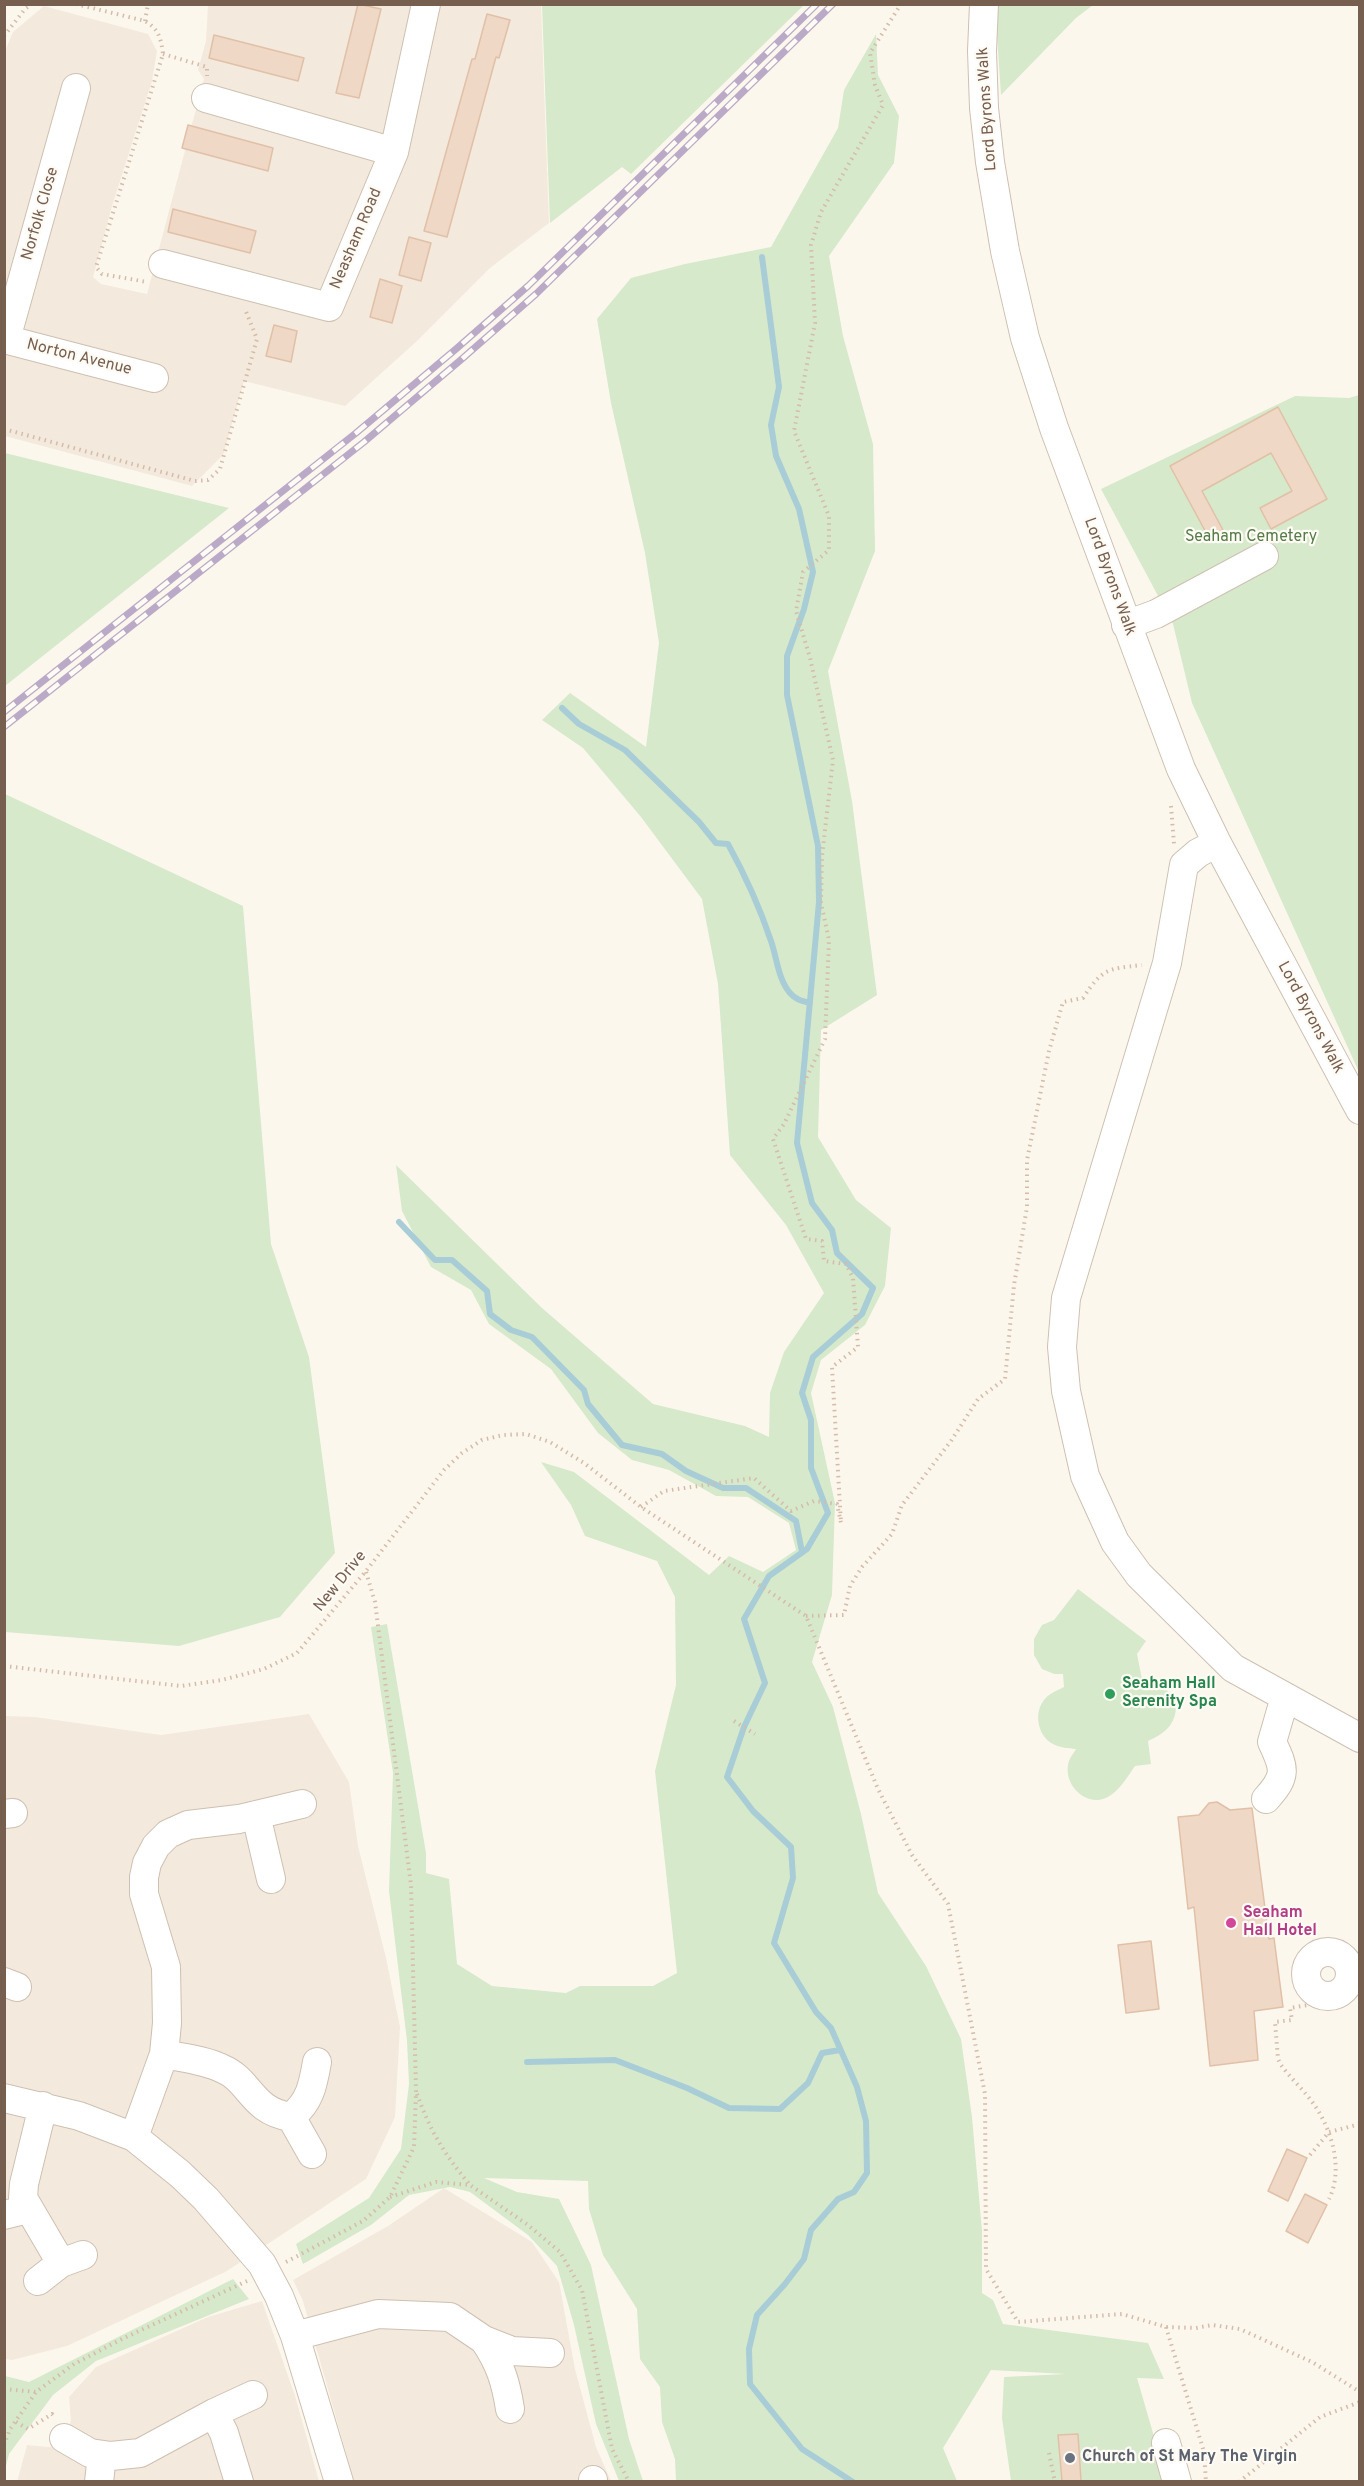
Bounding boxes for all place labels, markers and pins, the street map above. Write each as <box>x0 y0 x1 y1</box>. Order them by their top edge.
place label: Seaham Hall Serenity Spa <box>1122 1675 1217 1713</box>
marker: Seaham Hall Serenity Spa <box>1103 1687 1117 1701</box>
place label: Seaham Hall Hotel <box>1243 1904 1317 1942</box>
marker: Seaham Hall Hotel <box>1224 1916 1238 1930</box>
place label: Church of St Mary The Virgin <box>1082 2448 1297 2468</box>
marker: Church of St Mary The Virgin <box>1063 2451 1077 2465</box>

